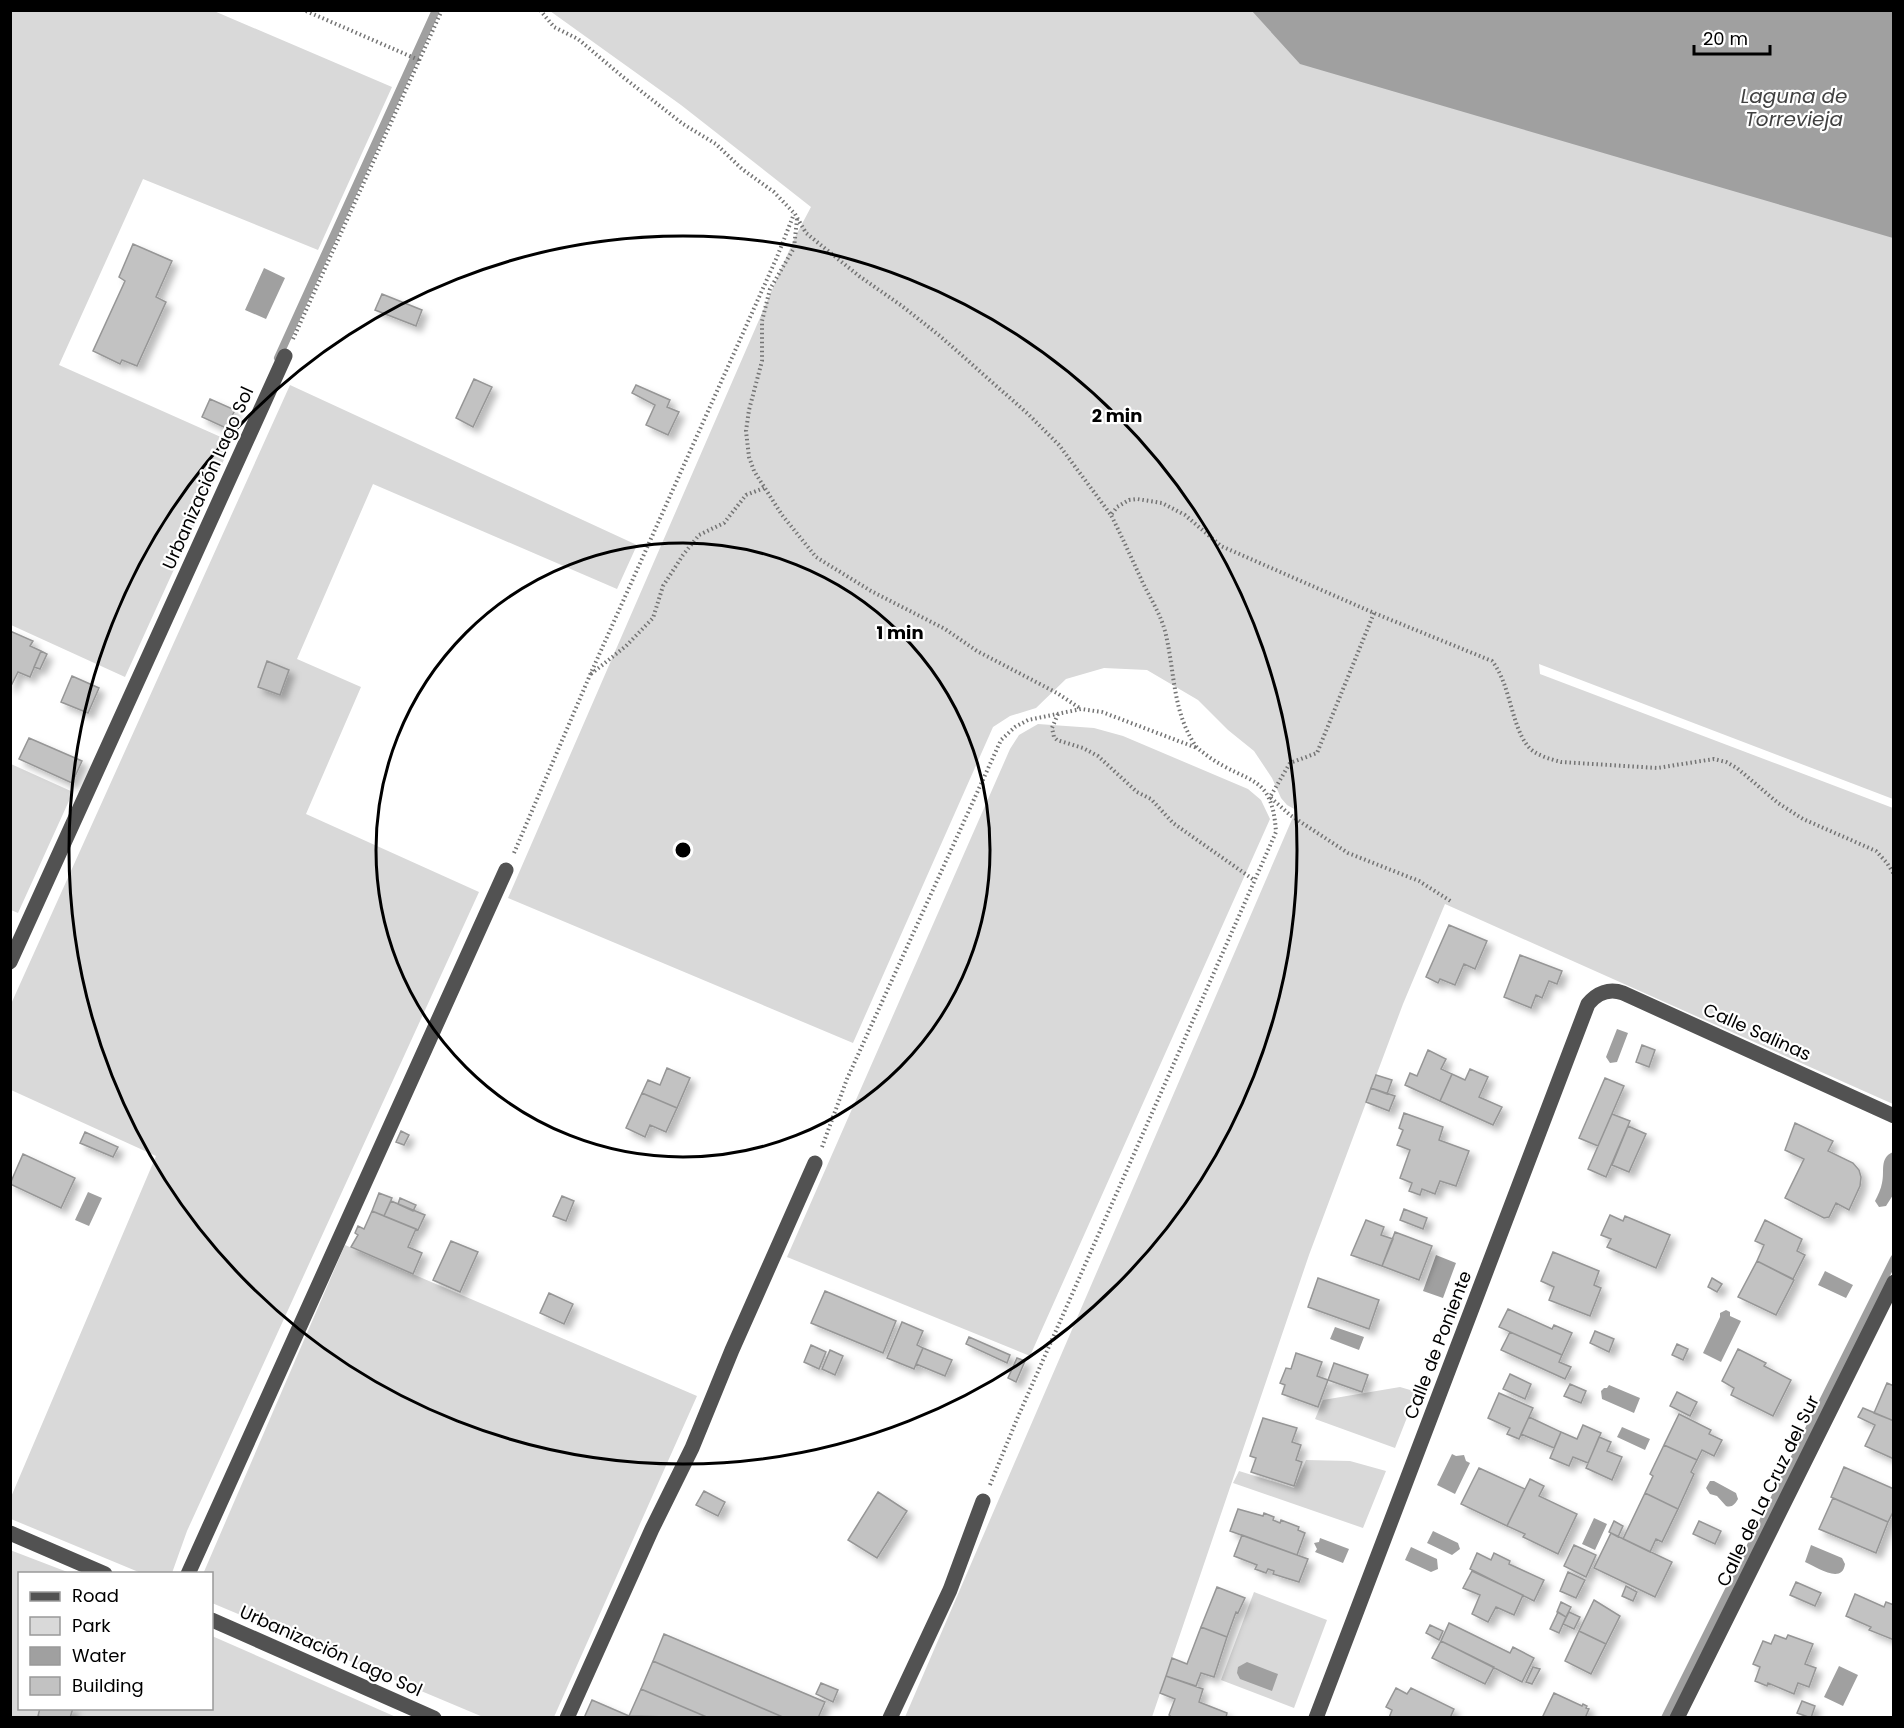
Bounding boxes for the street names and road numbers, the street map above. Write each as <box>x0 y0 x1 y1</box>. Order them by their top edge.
street label: Urbanización Lago Sol <box>156 382 259 573</box>
street label: Calle Salinas <box>1699 997 1815 1066</box>
street label: Calle de Poniente <box>1398 1267 1477 1423</box>
street label: Calle de La Cruz del Sur <box>1710 1391 1825 1591</box>
street label: Urbanización Lago Sol <box>236 1599 427 1702</box>

